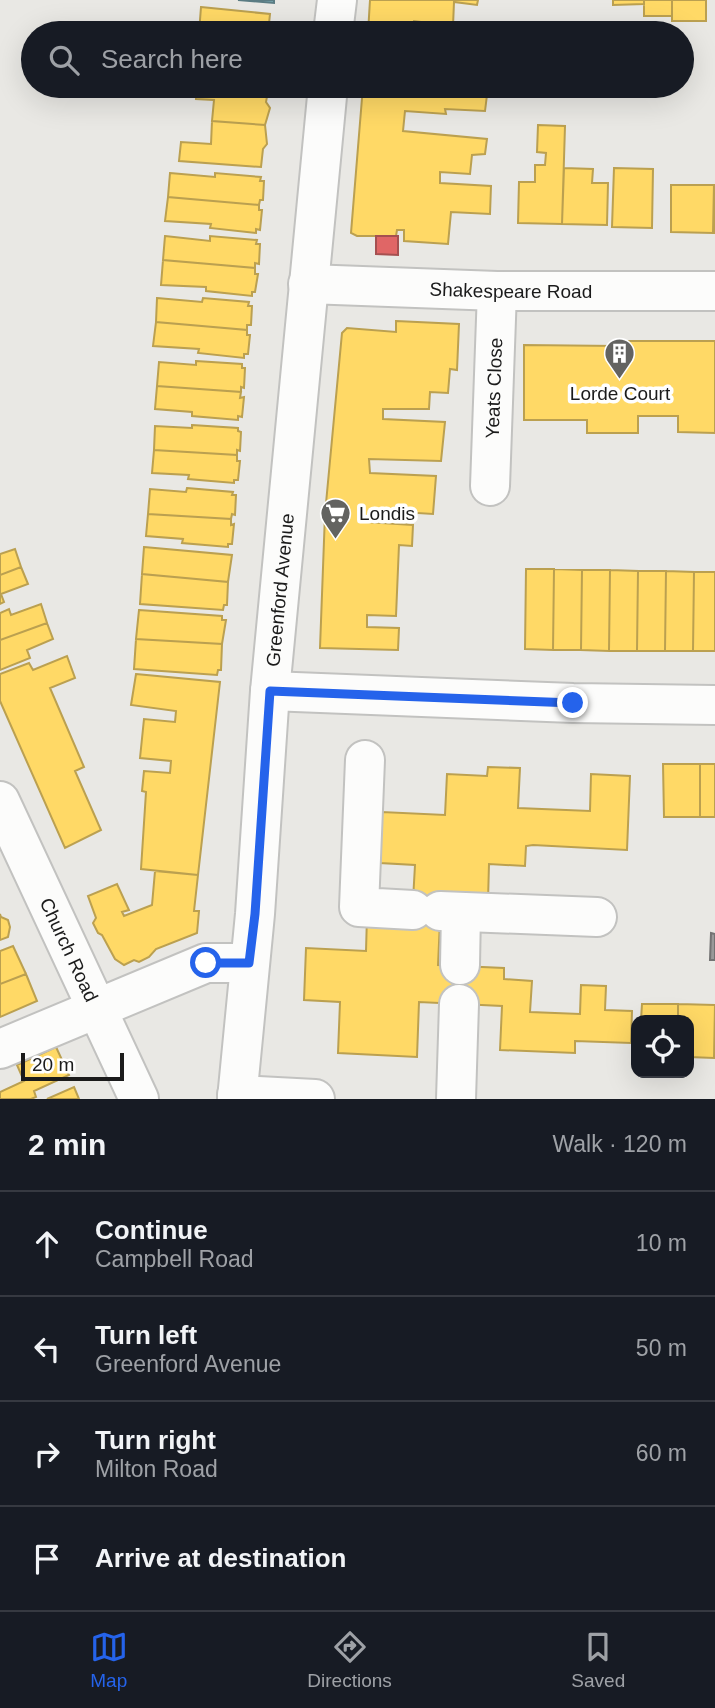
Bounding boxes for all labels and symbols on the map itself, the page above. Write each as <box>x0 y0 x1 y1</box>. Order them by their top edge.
street label: Shakespeare Road <box>429 279 592 302</box>
street label: Yeats Close <box>482 337 506 439</box>
building icon: Lorde Court <box>603 337 637 381</box>
place label: Lorde Court <box>570 383 671 404</box>
supermarket icon: Londis <box>319 496 353 540</box>
place label: Londis <box>359 503 415 524</box>
street label: Greenford Avenue <box>262 512 298 668</box>
route end <box>557 687 588 718</box>
street label: Church Road <box>36 895 102 1005</box>
route start <box>190 947 221 978</box>
scale bar <box>21 1050 124 1082</box>

